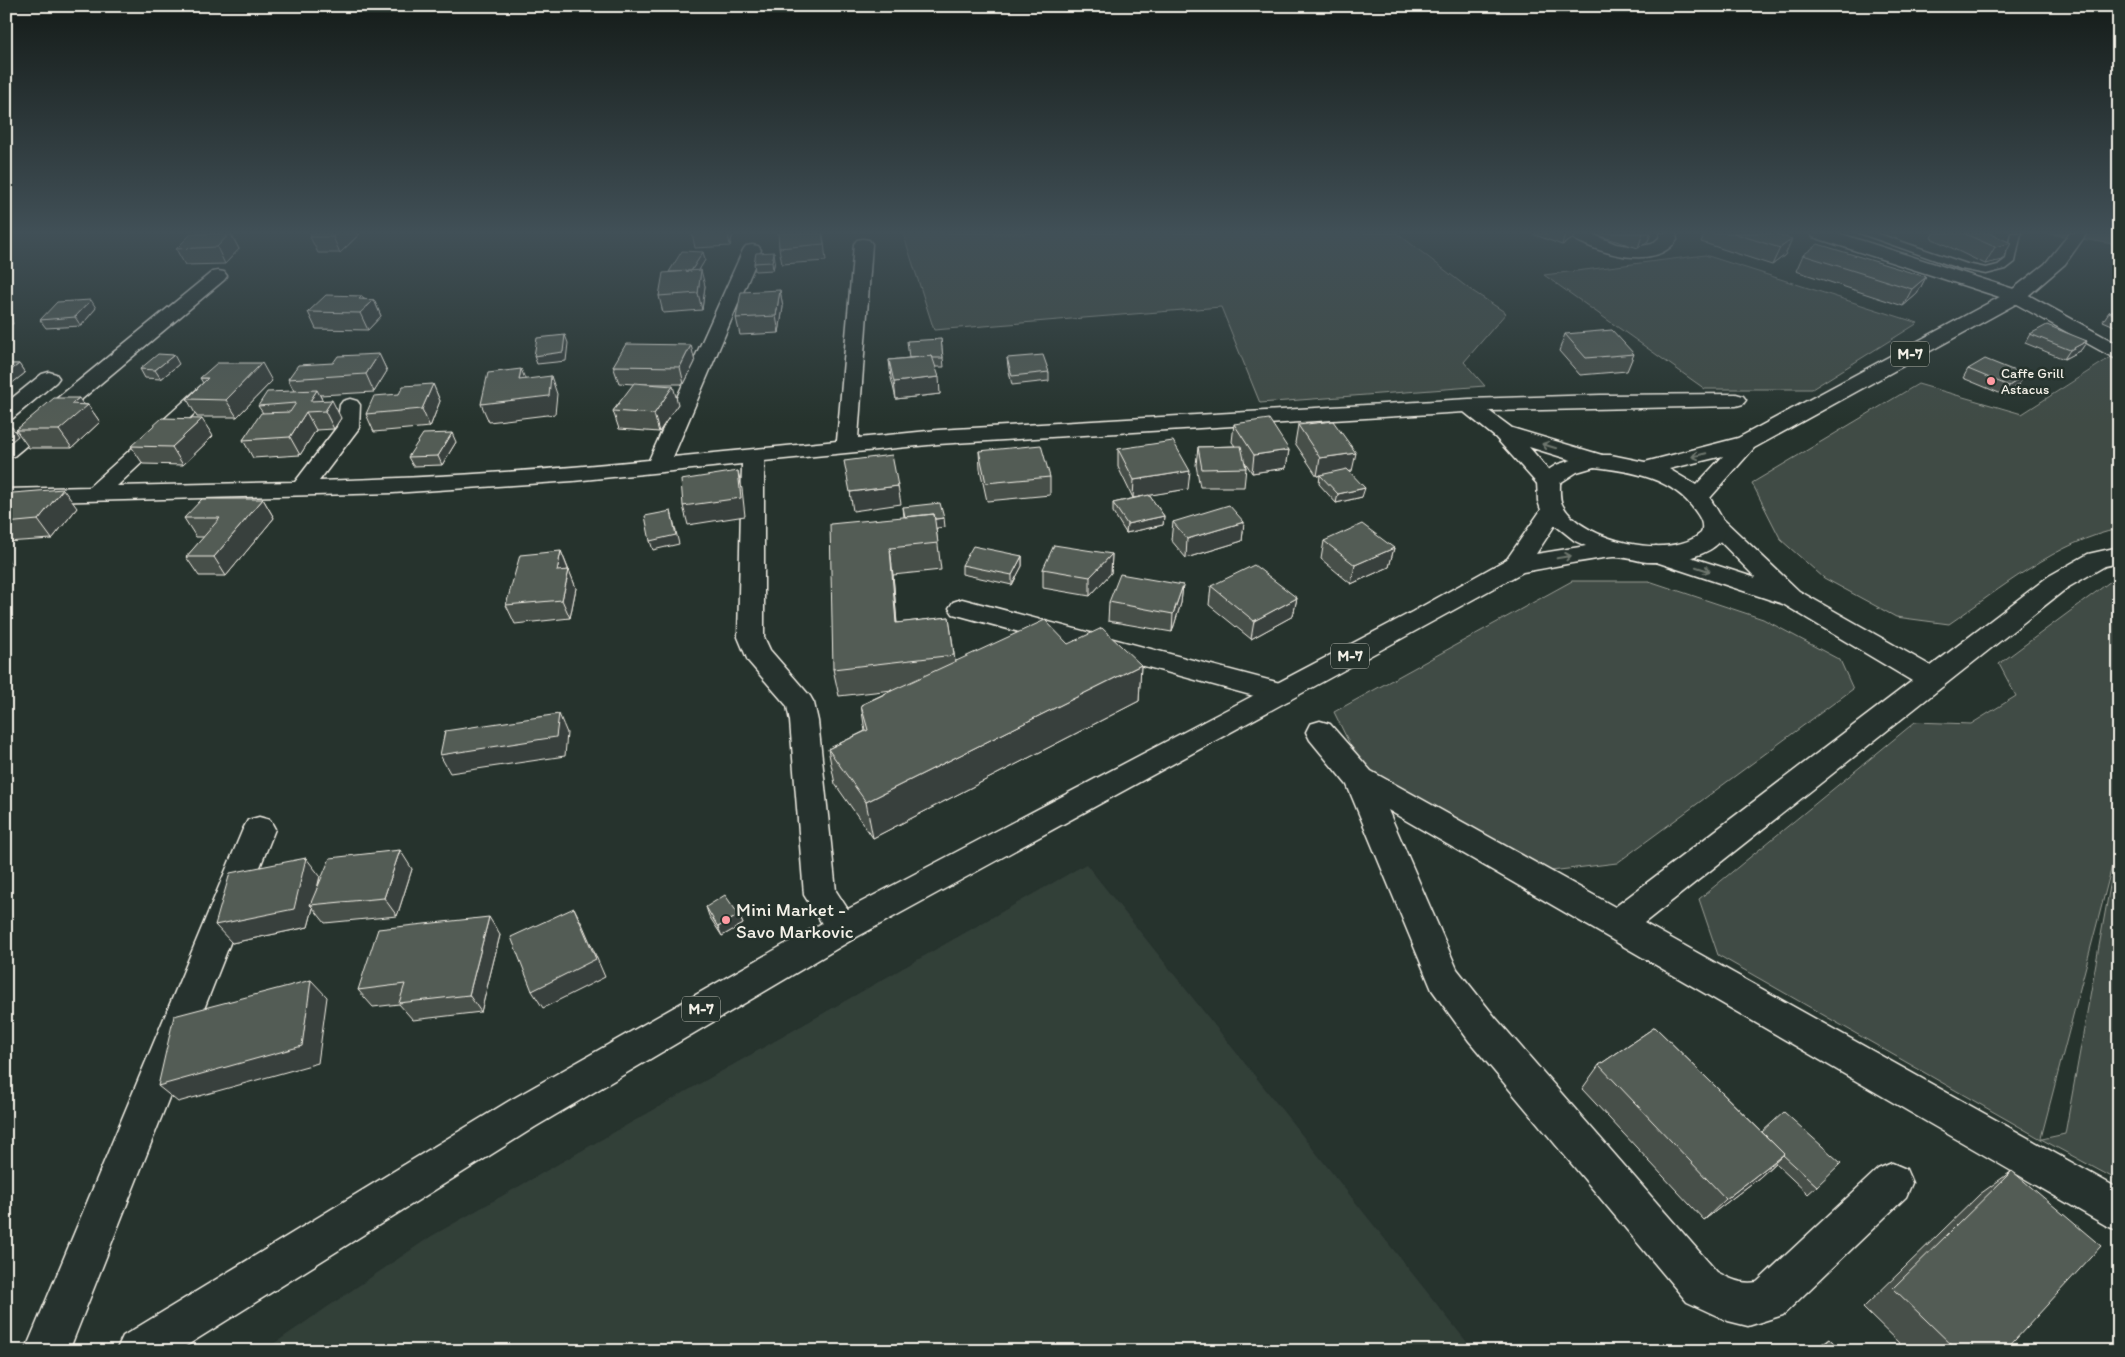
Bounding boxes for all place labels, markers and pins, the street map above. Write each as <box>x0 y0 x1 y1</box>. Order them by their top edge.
place label: Caffe Grill Astacus <box>2001 365 2064 398</box>
marker: Caffe Grill Astacus <box>1985 375 1997 387</box>
place label: Mini Market - Savo Markovic <box>736 898 854 943</box>
marker: Mini Market - Savo Markovic <box>720 914 732 926</box>

